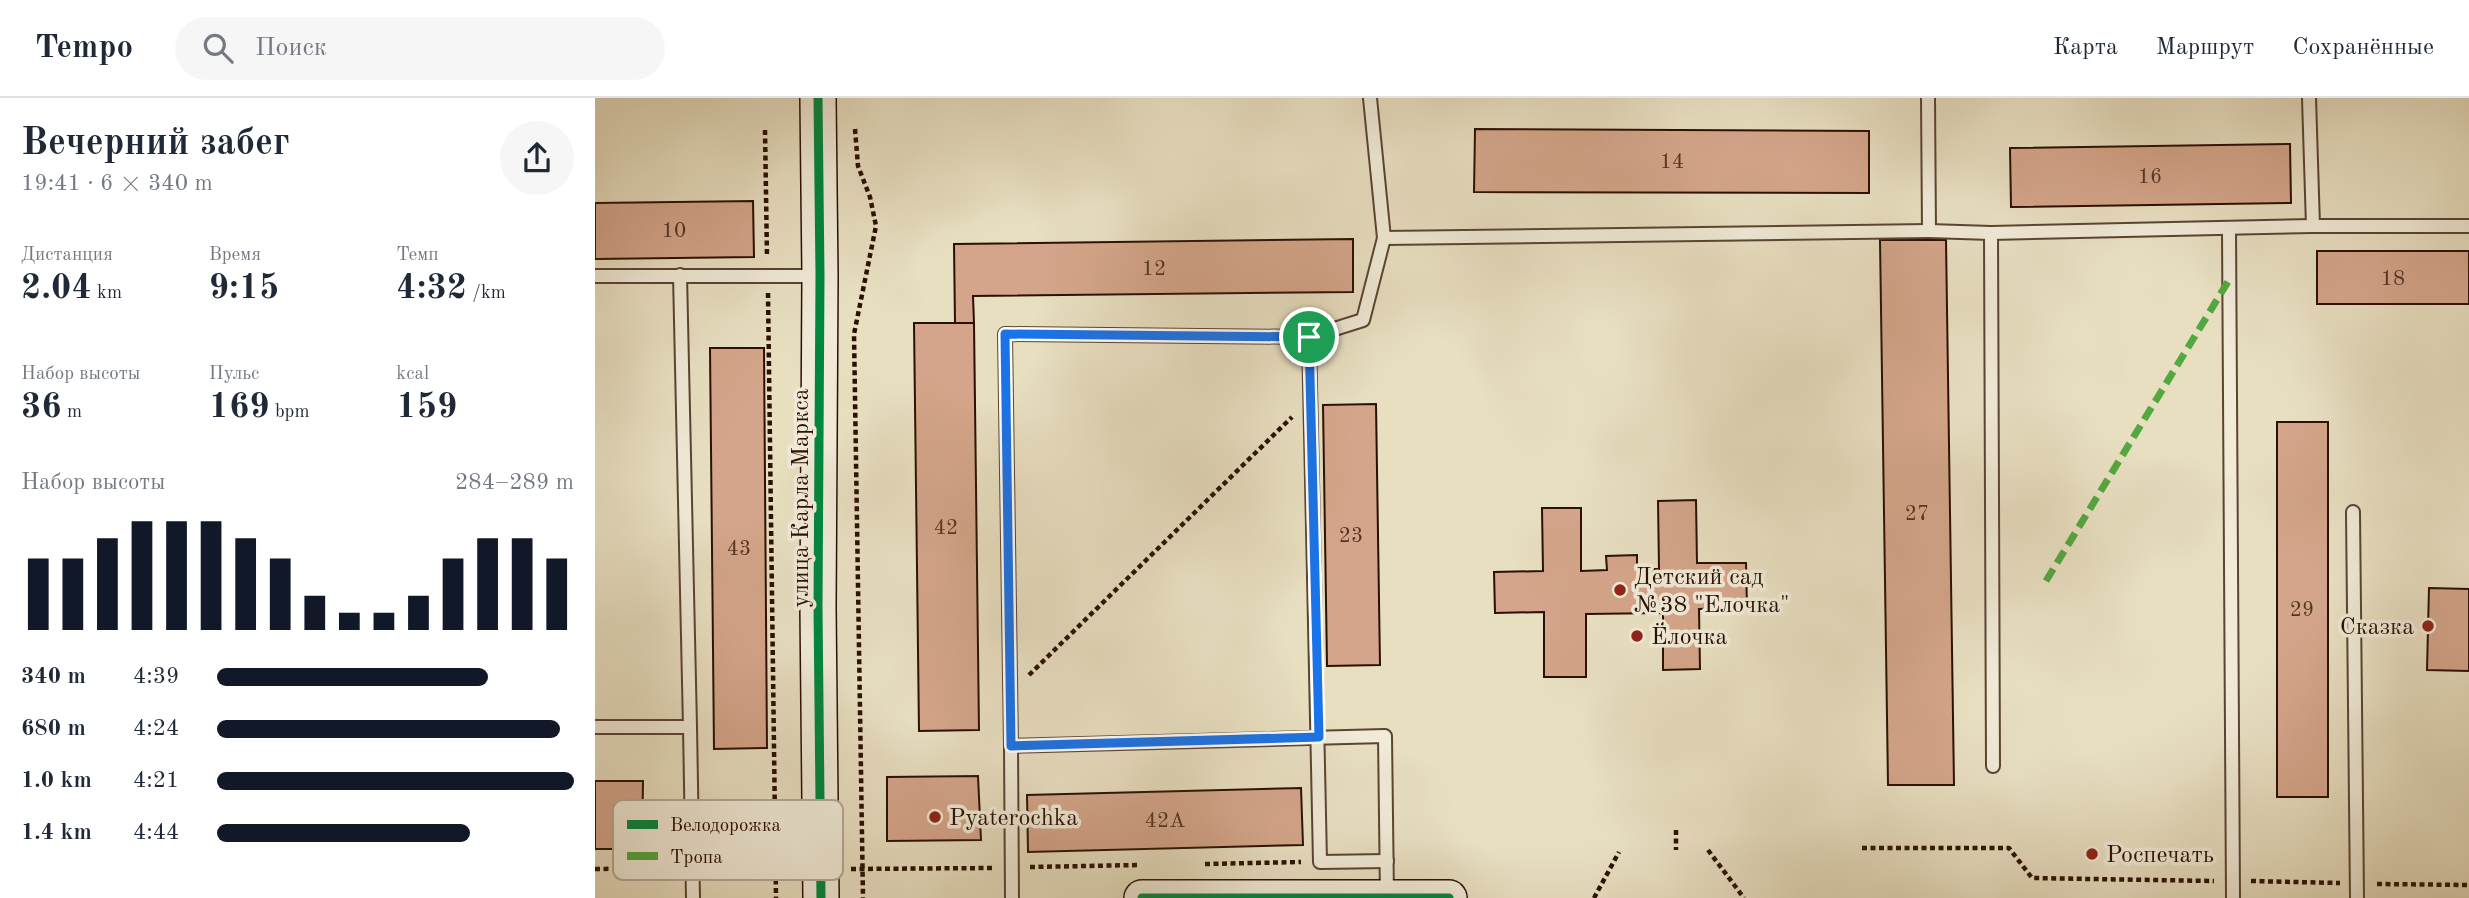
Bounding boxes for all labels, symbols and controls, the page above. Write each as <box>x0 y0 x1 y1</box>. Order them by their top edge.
search box <box>175 17 665 80</box>
icon: search <box>199 29 237 67</box>
text: Tempo <box>35 32 133 65</box>
text: Поиск <box>255 35 327 61</box>
text: Карта <box>2053 36 2118 60</box>
text: Маршрут <box>2156 36 2254 60</box>
text: Сохранённые <box>2292 36 2434 60</box>
button: share <box>500 121 574 195</box>
text: Вечерний забег <box>21 125 290 163</box>
house number: 14 <box>1660 152 1684 173</box>
house number: 16 <box>2138 167 2162 188</box>
text: 19:41 · 6 × 340 m <box>21 172 213 195</box>
house number: 10 <box>662 221 686 242</box>
text: Дистанция <box>21 246 113 265</box>
text: Время <box>209 246 261 265</box>
text: Темп <box>396 246 439 265</box>
house number: 12 <box>1142 259 1166 280</box>
house number: 18 <box>2381 269 2405 290</box>
text: 2.04 <box>21 271 92 306</box>
text: 9:15 <box>209 271 279 306</box>
text: 4:32 <box>396 271 467 306</box>
text: km <box>92 284 122 303</box>
text: /km <box>467 284 506 303</box>
pin <box>1279 307 1339 367</box>
icon: arrive <box>1290 318 1328 356</box>
text: Набор высоты <box>21 365 140 384</box>
text: Пульс <box>209 365 259 384</box>
text: kcal <box>396 365 429 384</box>
street label: улица Карла Маркса <box>790 388 814 608</box>
text: 36 <box>21 390 62 425</box>
text: 169 <box>209 390 270 425</box>
text: 159 <box>396 390 457 425</box>
text: m <box>62 403 82 422</box>
text: bpm <box>270 403 310 422</box>
text: Набор высоты <box>21 471 165 494</box>
text: 284–289 m <box>455 471 574 494</box>
house number: 27 <box>1905 504 1929 525</box>
house number: 42 <box>934 518 958 539</box>
house number: 23 <box>1339 526 1363 547</box>
house number: 43 <box>727 539 751 560</box>
place label: Детский сад №38 "Елочка" <box>1634 566 1790 618</box>
marker: Детский сад №38 "Елочка" <box>1612 582 1628 598</box>
house number: 29 <box>2290 600 2314 621</box>
place label: Сказка <box>2340 616 2414 640</box>
marker: Сказка <box>2420 618 2436 634</box>
place label: Ёлочка <box>1651 623 1728 650</box>
marker: Ёлочка <box>1629 628 1645 644</box>
text: 340 m <box>21 665 86 688</box>
text: 4:39 <box>133 665 179 688</box>
text: 680 m <box>21 717 86 740</box>
text: 4:24 <box>133 717 179 740</box>
text: 1.0 km <box>21 769 92 792</box>
text: 4:21 <box>133 769 179 792</box>
legend <box>613 800 843 880</box>
place label: Pyaterochka <box>949 807 1078 831</box>
marker: Pyaterochka <box>927 809 943 825</box>
house number: 42А <box>1145 811 1185 832</box>
text: Велодорожка <box>670 817 781 836</box>
text: 1.4 km <box>21 821 92 844</box>
text: 4:44 <box>133 821 179 844</box>
place label: Роспечать <box>2106 844 2214 868</box>
marker: Роспечать <box>2084 846 2100 862</box>
text: Тропа <box>670 849 723 868</box>

